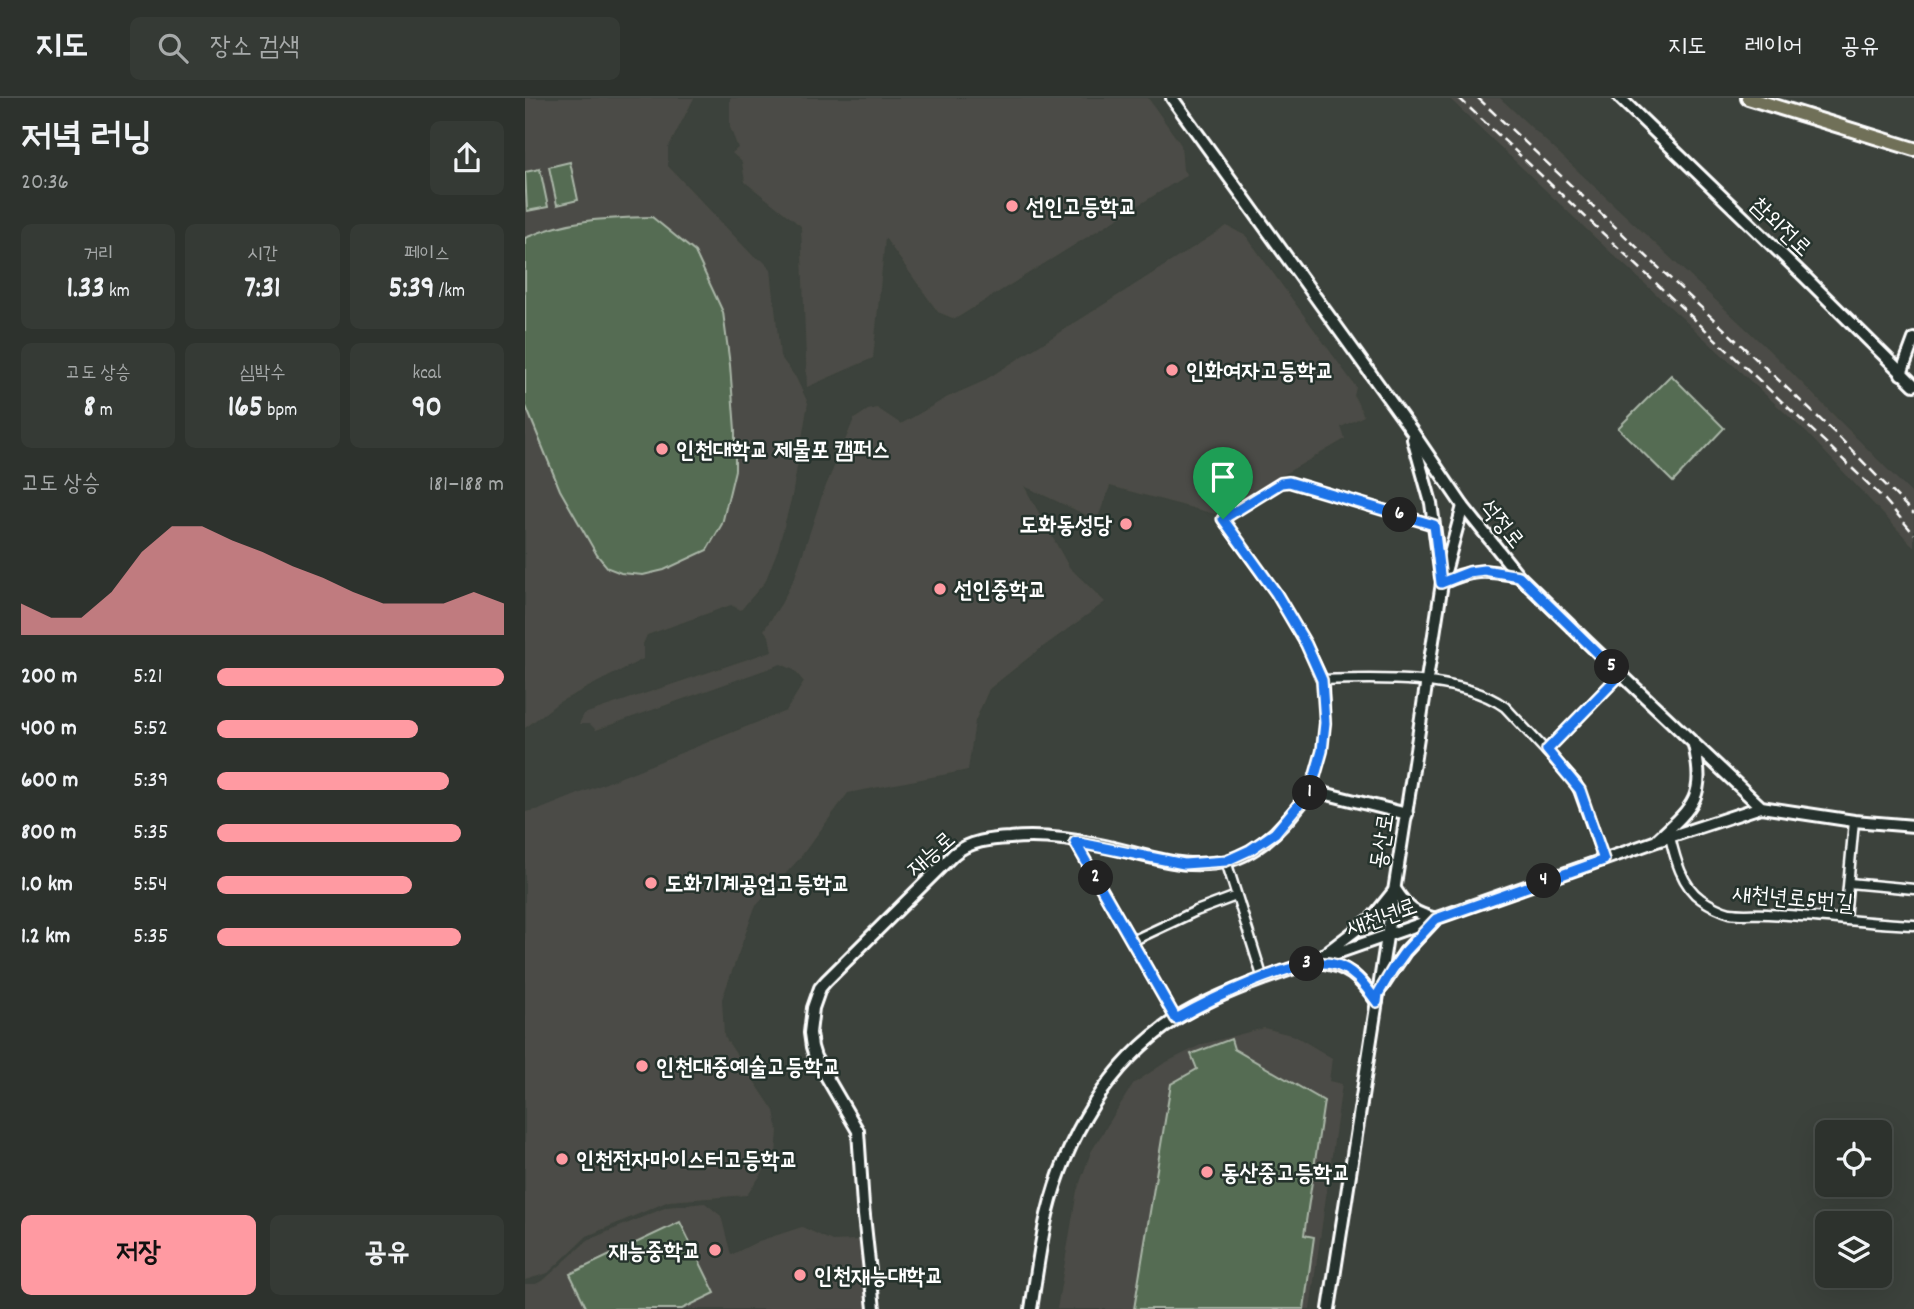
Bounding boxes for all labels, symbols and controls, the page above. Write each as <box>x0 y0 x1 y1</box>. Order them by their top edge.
search box <box>130 17 620 80</box>
text: 지도 <box>35 25 88 72</box>
icon: search <box>154 29 192 67</box>
text: 장소 검색 <box>210 30 300 67</box>
text: 지도 <box>1668 31 1706 65</box>
text: 레이어 <box>1744 31 1802 65</box>
text: 공유 <box>1840 31 1879 65</box>
text: 저녁 러닝 <box>21 113 152 168</box>
button: share <box>430 121 504 195</box>
text: 20:36 <box>21 167 69 200</box>
street label: 참외전로 <box>1741 191 1818 266</box>
place label: 선인고등학교 <box>1026 193 1137 226</box>
marker: 선인고등학교 <box>1004 198 1020 214</box>
text: 거리 <box>83 242 113 269</box>
text: 시간 <box>247 242 278 269</box>
text: 페이스 <box>404 242 450 269</box>
text: 1.33 <box>66 269 105 312</box>
text: 7:31 <box>244 269 281 312</box>
text: 5:39 <box>389 269 434 312</box>
text: km <box>105 279 130 306</box>
text: /km <box>434 279 465 306</box>
place label: 인화여자고등학교 <box>1186 357 1334 390</box>
text: 고도 상승 <box>65 361 131 388</box>
text: 심박수 <box>240 361 285 388</box>
text: kcal <box>412 361 441 388</box>
marker: 인화여자고등학교 <box>1164 362 1180 378</box>
text: 8 <box>83 388 95 431</box>
text: 165 <box>228 388 263 431</box>
text: 90 <box>412 388 442 431</box>
text: m <box>95 398 113 425</box>
text: bpm <box>263 398 297 425</box>
place label: 인천대학교 제물포 캠퍼스 <box>676 436 890 469</box>
marker: 인천대학교 제물포 캠퍼스 <box>654 441 670 457</box>
pin <box>1193 447 1253 519</box>
icon: arrive <box>1204 458 1242 496</box>
text: 고도 상승 <box>21 469 100 502</box>
text: 181–188 m <box>429 469 504 502</box>
street label: 석정로 <box>1470 493 1531 557</box>
pin: 6 <box>1383 498 1417 532</box>
text: 6 <box>1395 501 1404 528</box>
place label: 도화동성당 <box>1019 511 1112 544</box>
marker: 도화동성당 <box>1118 516 1134 532</box>
place label: 선인중학교 <box>954 576 1047 609</box>
marker: 선인중학교 <box>932 581 948 597</box>
pin: 5 <box>1595 650 1629 684</box>
text: 5 <box>1607 653 1616 680</box>
text: 200 m <box>21 661 77 694</box>
text: 5:21 <box>133 661 163 694</box>
text: 400 m <box>21 713 77 746</box>
text: 5:52 <box>133 713 168 746</box>
text: 600 m <box>21 765 78 798</box>
text: 5:39 <box>133 765 168 798</box>
pin: 1 <box>1293 776 1327 810</box>
text: 1 <box>1307 779 1312 806</box>
street label: 동산로 <box>1364 812 1405 872</box>
text: 800 m <box>21 817 76 850</box>
text: 5:35 <box>133 817 168 850</box>
street label: 재능로 <box>901 825 964 886</box>
pin: 2 <box>1079 860 1113 896</box>
text: 2 <box>1091 864 1100 891</box>
pin: 4 <box>1527 864 1561 898</box>
text: 4 <box>1540 867 1547 894</box>
text: 1.0 km <box>21 869 73 902</box>
text: 5:54 <box>133 869 168 902</box>
place label: 도화기계공업고등학교 <box>665 870 850 903</box>
marker: 도화기계공업고등학교 <box>643 875 659 891</box>
street label: 새천년로5번길 <box>1731 879 1855 922</box>
street label: 새천년로 <box>1342 892 1423 947</box>
text: 1.2 km <box>21 921 70 954</box>
text: 5:35 <box>133 921 168 954</box>
pin: 3 <box>1289 946 1325 982</box>
text: 3 <box>1302 950 1311 977</box>
place label: 인천대중예술고등학교 <box>656 1053 841 1086</box>
marker: 인천대중예술고등학교 <box>634 1058 650 1074</box>
map controls <box>1815 1120 1892 1288</box>
button: locate <box>1815 1120 1892 1197</box>
place label: 인천전자마이스터고등학교 <box>576 1146 798 1179</box>
marker: 인천전자마이스터고등학교 <box>554 1151 570 1167</box>
place label: 동산중고등학교 <box>1221 1159 1351 1192</box>
marker: 동산중고등학교 <box>1199 1164 1215 1180</box>
button: layers <box>1815 1211 1892 1288</box>
button: 저장 <box>21 1215 256 1295</box>
button: 공유 <box>270 1215 504 1295</box>
place label: 재능중학교 <box>608 1237 701 1270</box>
marker: 재능중학교 <box>707 1242 723 1258</box>
place label: 인천재능대학교 <box>814 1262 944 1295</box>
marker: 인천재능대학교 <box>792 1267 808 1283</box>

